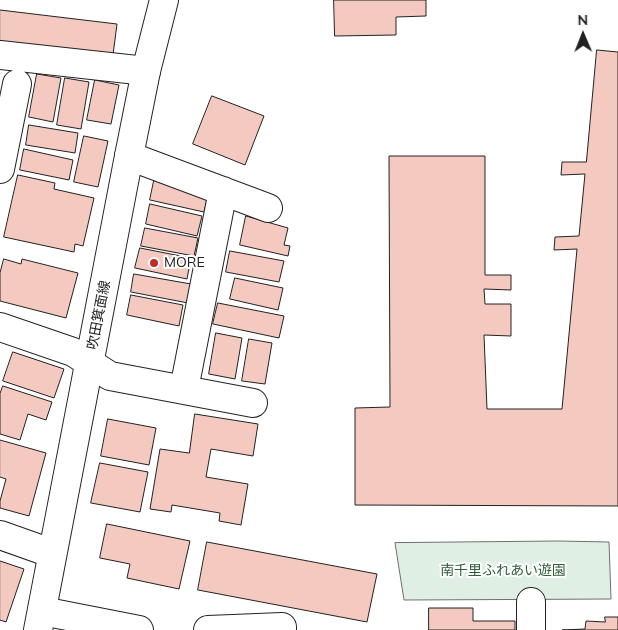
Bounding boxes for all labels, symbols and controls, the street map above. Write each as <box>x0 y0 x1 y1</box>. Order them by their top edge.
north arrow <box>558 10 608 60</box>
text: N <box>577 11 588 29</box>
place label: MORE <box>164 255 205 271</box>
marker: MORE <box>148 257 160 269</box>
street label: 吹田箕面線 <box>84 279 114 351</box>
park label: 南千里ふれあい遊園 <box>440 563 566 579</box>

